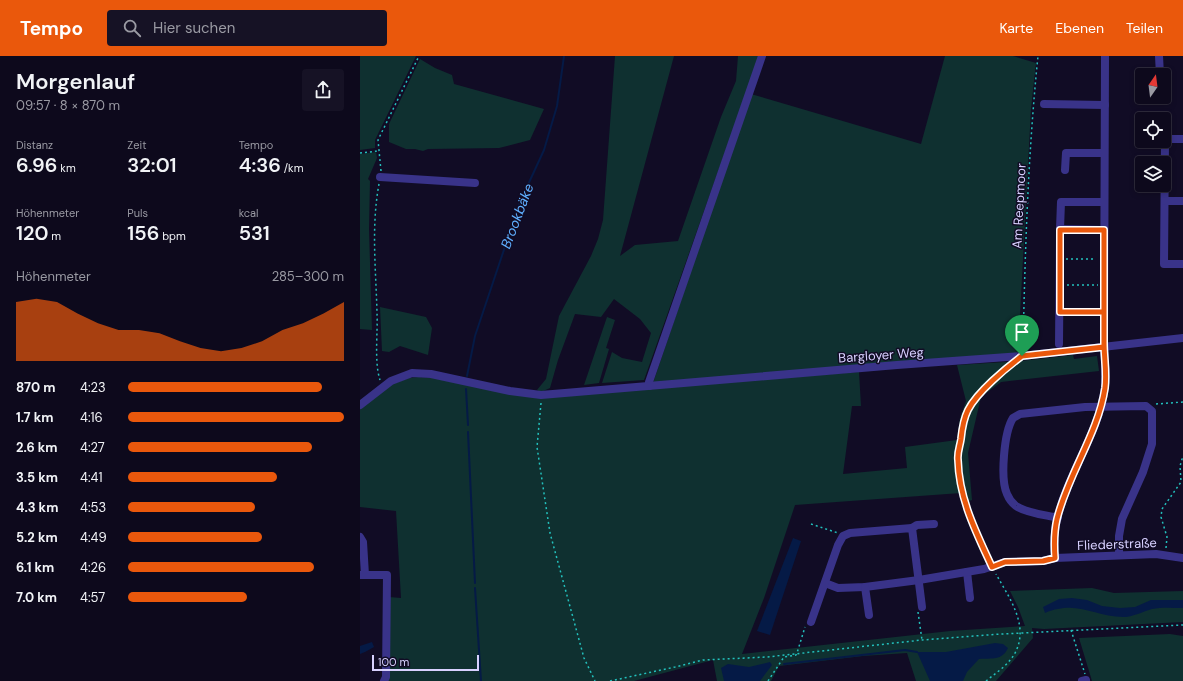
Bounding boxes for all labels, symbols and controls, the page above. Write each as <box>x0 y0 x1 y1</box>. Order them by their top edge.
search box <box>107 10 387 46</box>
text: Tempo <box>20 16 83 41</box>
icon: search <box>121 17 143 39</box>
text: Hier suchen <box>153 18 235 38</box>
text: Karte <box>999 19 1033 37</box>
text: Ebenen <box>1055 19 1104 37</box>
text: Teilen <box>1126 19 1163 37</box>
text: Morgenlauf <box>16 67 135 96</box>
north arrow <box>1135 68 1171 104</box>
map controls <box>1135 68 1171 192</box>
button: share <box>302 69 344 111</box>
text: 09:57 · 8 × 870 m <box>16 97 120 114</box>
button: locate <box>1135 112 1171 148</box>
text: Distanz <box>16 138 53 152</box>
text: Zeit <box>127 138 146 152</box>
text: Tempo <box>239 138 273 152</box>
text: 6.96 <box>16 152 57 178</box>
text: 32:01 <box>127 152 177 178</box>
text: 4:36 <box>239 152 281 178</box>
button: layers <box>1135 156 1171 192</box>
text: km <box>57 161 76 175</box>
text: /km <box>281 161 303 175</box>
street label: Am Reepmoor <box>1008 163 1030 249</box>
water label: Brookbäke <box>496 181 538 251</box>
text: Höhenmeter <box>16 206 79 220</box>
text: Puls <box>127 206 148 220</box>
text: kcal <box>239 206 259 220</box>
text: 120 <box>16 220 48 246</box>
text: 156 <box>127 220 159 246</box>
text: 531 <box>239 220 270 246</box>
text: m <box>48 229 61 243</box>
text: bpm <box>159 229 186 243</box>
text: Höhenmeter <box>16 268 91 285</box>
text: 285–300 m <box>272 268 344 285</box>
pin <box>1005 315 1039 356</box>
icon: arrive <box>1011 321 1033 343</box>
street label: Bargloyer Weg <box>838 344 924 366</box>
text: 870 m <box>16 379 55 396</box>
text: 4:23 <box>80 379 106 396</box>
text: 1.7 km <box>16 409 53 426</box>
text: 4:16 <box>80 409 103 426</box>
text: 2.6 km <box>16 439 57 456</box>
text: 4:27 <box>80 439 105 456</box>
text: 3.5 km <box>16 469 58 486</box>
text: 4:41 <box>80 469 102 486</box>
text: 4.3 km <box>16 499 58 516</box>
text: 4:53 <box>80 499 106 516</box>
text: 5.2 km <box>16 529 58 546</box>
text: 4:49 <box>80 529 107 546</box>
street label: Fliederstraße <box>1077 534 1157 554</box>
text: 6.1 km <box>16 559 54 576</box>
text: 4:26 <box>80 559 106 576</box>
text: 7.0 km <box>16 589 57 606</box>
text: 4:57 <box>80 589 105 606</box>
scale bar <box>372 653 479 672</box>
text: 100 m <box>378 655 409 669</box>

